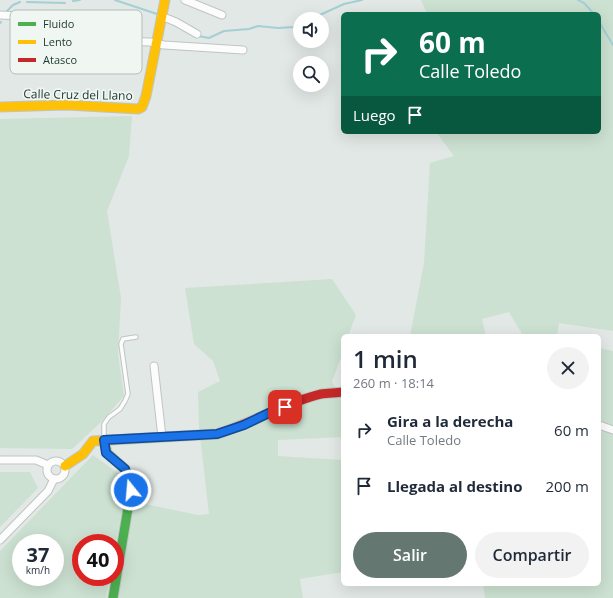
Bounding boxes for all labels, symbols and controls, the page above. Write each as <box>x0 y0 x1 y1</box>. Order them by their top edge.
legend <box>10 10 142 74</box>
map controls <box>293 12 329 92</box>
button: sound <box>293 12 329 48</box>
text: Fluido <box>43 16 75 31</box>
text: 60 m <box>419 23 486 61</box>
icon: right <box>353 28 405 80</box>
text: Lento <box>43 34 73 49</box>
text: Atasco <box>43 52 78 67</box>
button: search <box>293 56 329 92</box>
text: Calle Toledo <box>419 59 521 83</box>
street label: Calle Cruz del Llano <box>23 85 133 104</box>
icon: arrive <box>404 104 426 126</box>
text: Luego <box>353 105 396 125</box>
text: 1 min <box>353 342 418 375</box>
button: close <box>547 347 589 389</box>
text: 260 m · 18:14 <box>353 374 434 392</box>
pin <box>268 390 302 424</box>
icon: arrive <box>274 396 296 418</box>
text: Gira a la derecha <box>387 411 513 431</box>
icon: right <box>353 419 375 441</box>
text: 60 m <box>554 420 589 440</box>
text: Calle Toledo <box>387 431 461 449</box>
position arrow <box>110 469 152 511</box>
icon: arrive <box>353 475 375 497</box>
text: Llegada al destino <box>387 476 522 496</box>
text: 200 m <box>545 476 589 496</box>
button: Salir <box>353 532 467 578</box>
button: Compartir <box>475 532 589 578</box>
speed limit sign: 40 <box>72 534 124 586</box>
text: 37 <box>27 541 49 568</box>
text: km/h <box>26 563 50 577</box>

